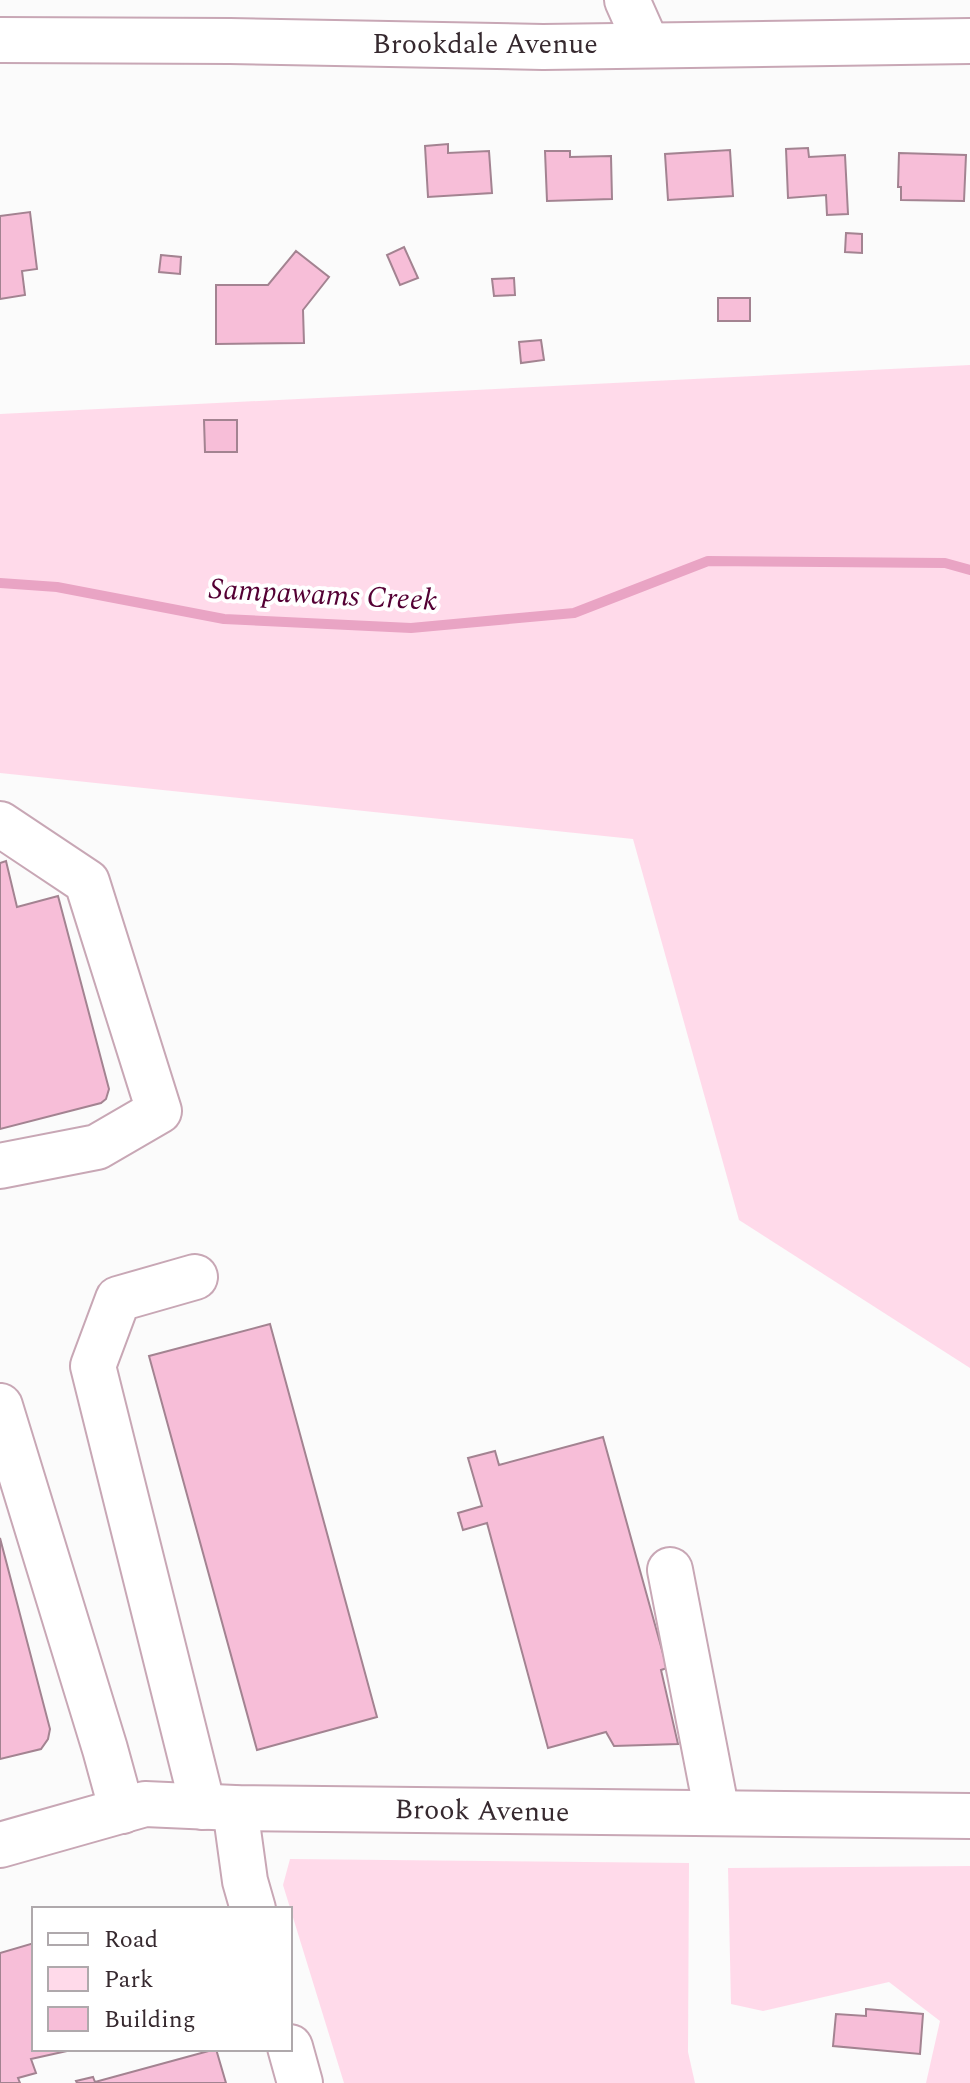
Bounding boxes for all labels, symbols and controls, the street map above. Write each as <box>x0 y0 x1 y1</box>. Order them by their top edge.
street label: Brookdale Avenue <box>372 23 598 66</box>
water label: Sampawams Creek <box>208 566 438 624</box>
street label: Brook Avenue <box>394 1788 570 1834</box>
legend <box>32 1907 292 2051</box>
text: Road <box>104 1922 158 1958</box>
text: Park <box>104 1962 154 1998</box>
text: Building <box>104 2002 196 2038</box>

